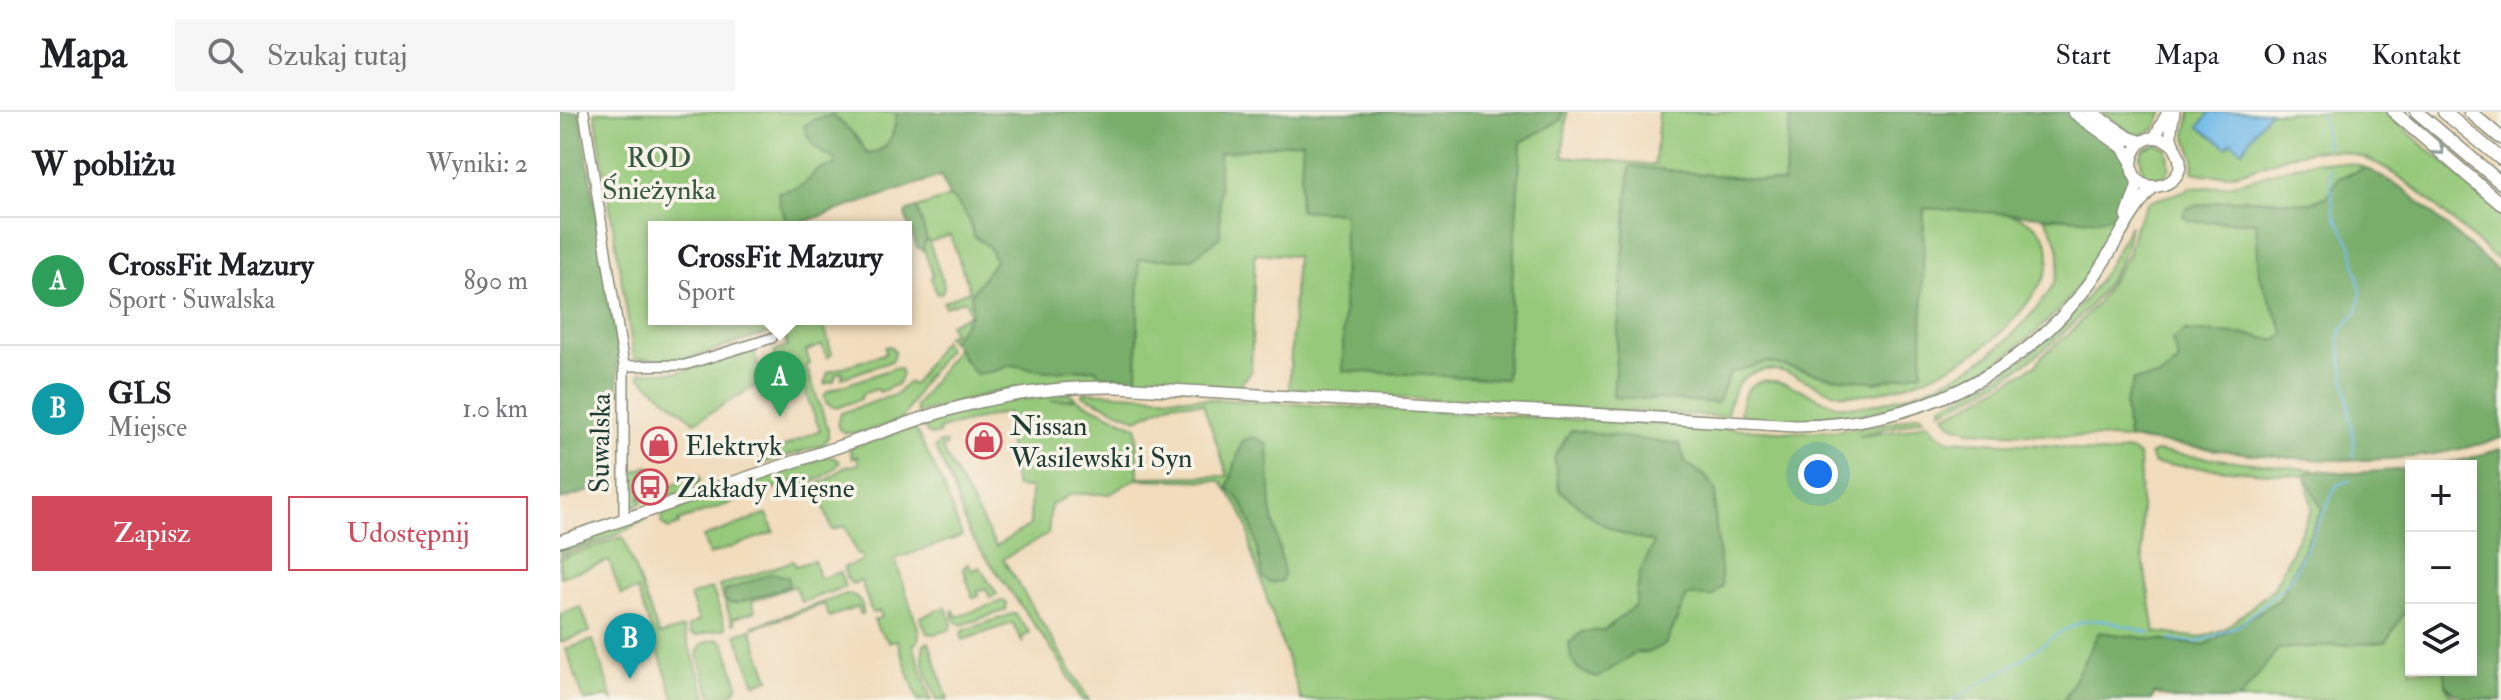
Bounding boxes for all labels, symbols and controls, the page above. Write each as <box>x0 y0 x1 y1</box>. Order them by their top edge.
search box <box>175 19 735 91</box>
text: Mapa <box>40 31 127 79</box>
icon: search <box>203 33 247 77</box>
text: Szukaj tutaj <box>267 37 408 74</box>
text: Start <box>2055 38 2111 73</box>
text: Mapa <box>2155 38 2219 73</box>
text: O nas <box>2263 38 2327 73</box>
text: Kontakt <box>2371 38 2461 73</box>
one-way arrow <box>2429 140 2444 155</box>
park label: ROD Śnieżynka <box>602 141 716 208</box>
text: W pobliżu <box>32 143 176 186</box>
text: Wyniki: 2 <box>426 148 528 180</box>
popup <box>648 221 912 325</box>
text: CrossFit Mazury <box>677 239 883 276</box>
text: CrossFit Mazury <box>108 247 314 284</box>
text: A <box>50 265 66 297</box>
text: 890 m <box>464 265 528 297</box>
text: Sport <box>677 276 735 308</box>
text: Sport · Suwalska <box>108 284 275 316</box>
pin: A <box>754 351 806 417</box>
text: GLS <box>108 375 172 412</box>
street label: Suwalska <box>582 392 619 493</box>
text: B <box>49 393 67 425</box>
text: 1.0 km <box>462 393 528 425</box>
place label: Nissan Wasilewski i Syn <box>1009 409 1192 476</box>
text: Miejsce <box>108 412 187 444</box>
shop icon: Nissan Wasilewski i Syn <box>965 422 1003 460</box>
shop icon: Elektryk <box>640 426 678 464</box>
place label: Elektryk <box>685 429 783 464</box>
your location <box>1798 454 1838 494</box>
map controls <box>2405 460 2477 676</box>
button: + <box>2405 460 2477 532</box>
bus stop icon: Zakłady Mięsne <box>631 468 669 506</box>
place label: Zakłady Mięsne <box>676 471 855 506</box>
button: Zapisz <box>32 496 272 571</box>
button: Udostępnij <box>288 496 528 571</box>
button: − <box>2405 532 2477 604</box>
button: layers <box>2405 604 2477 676</box>
pin: B <box>604 613 656 679</box>

